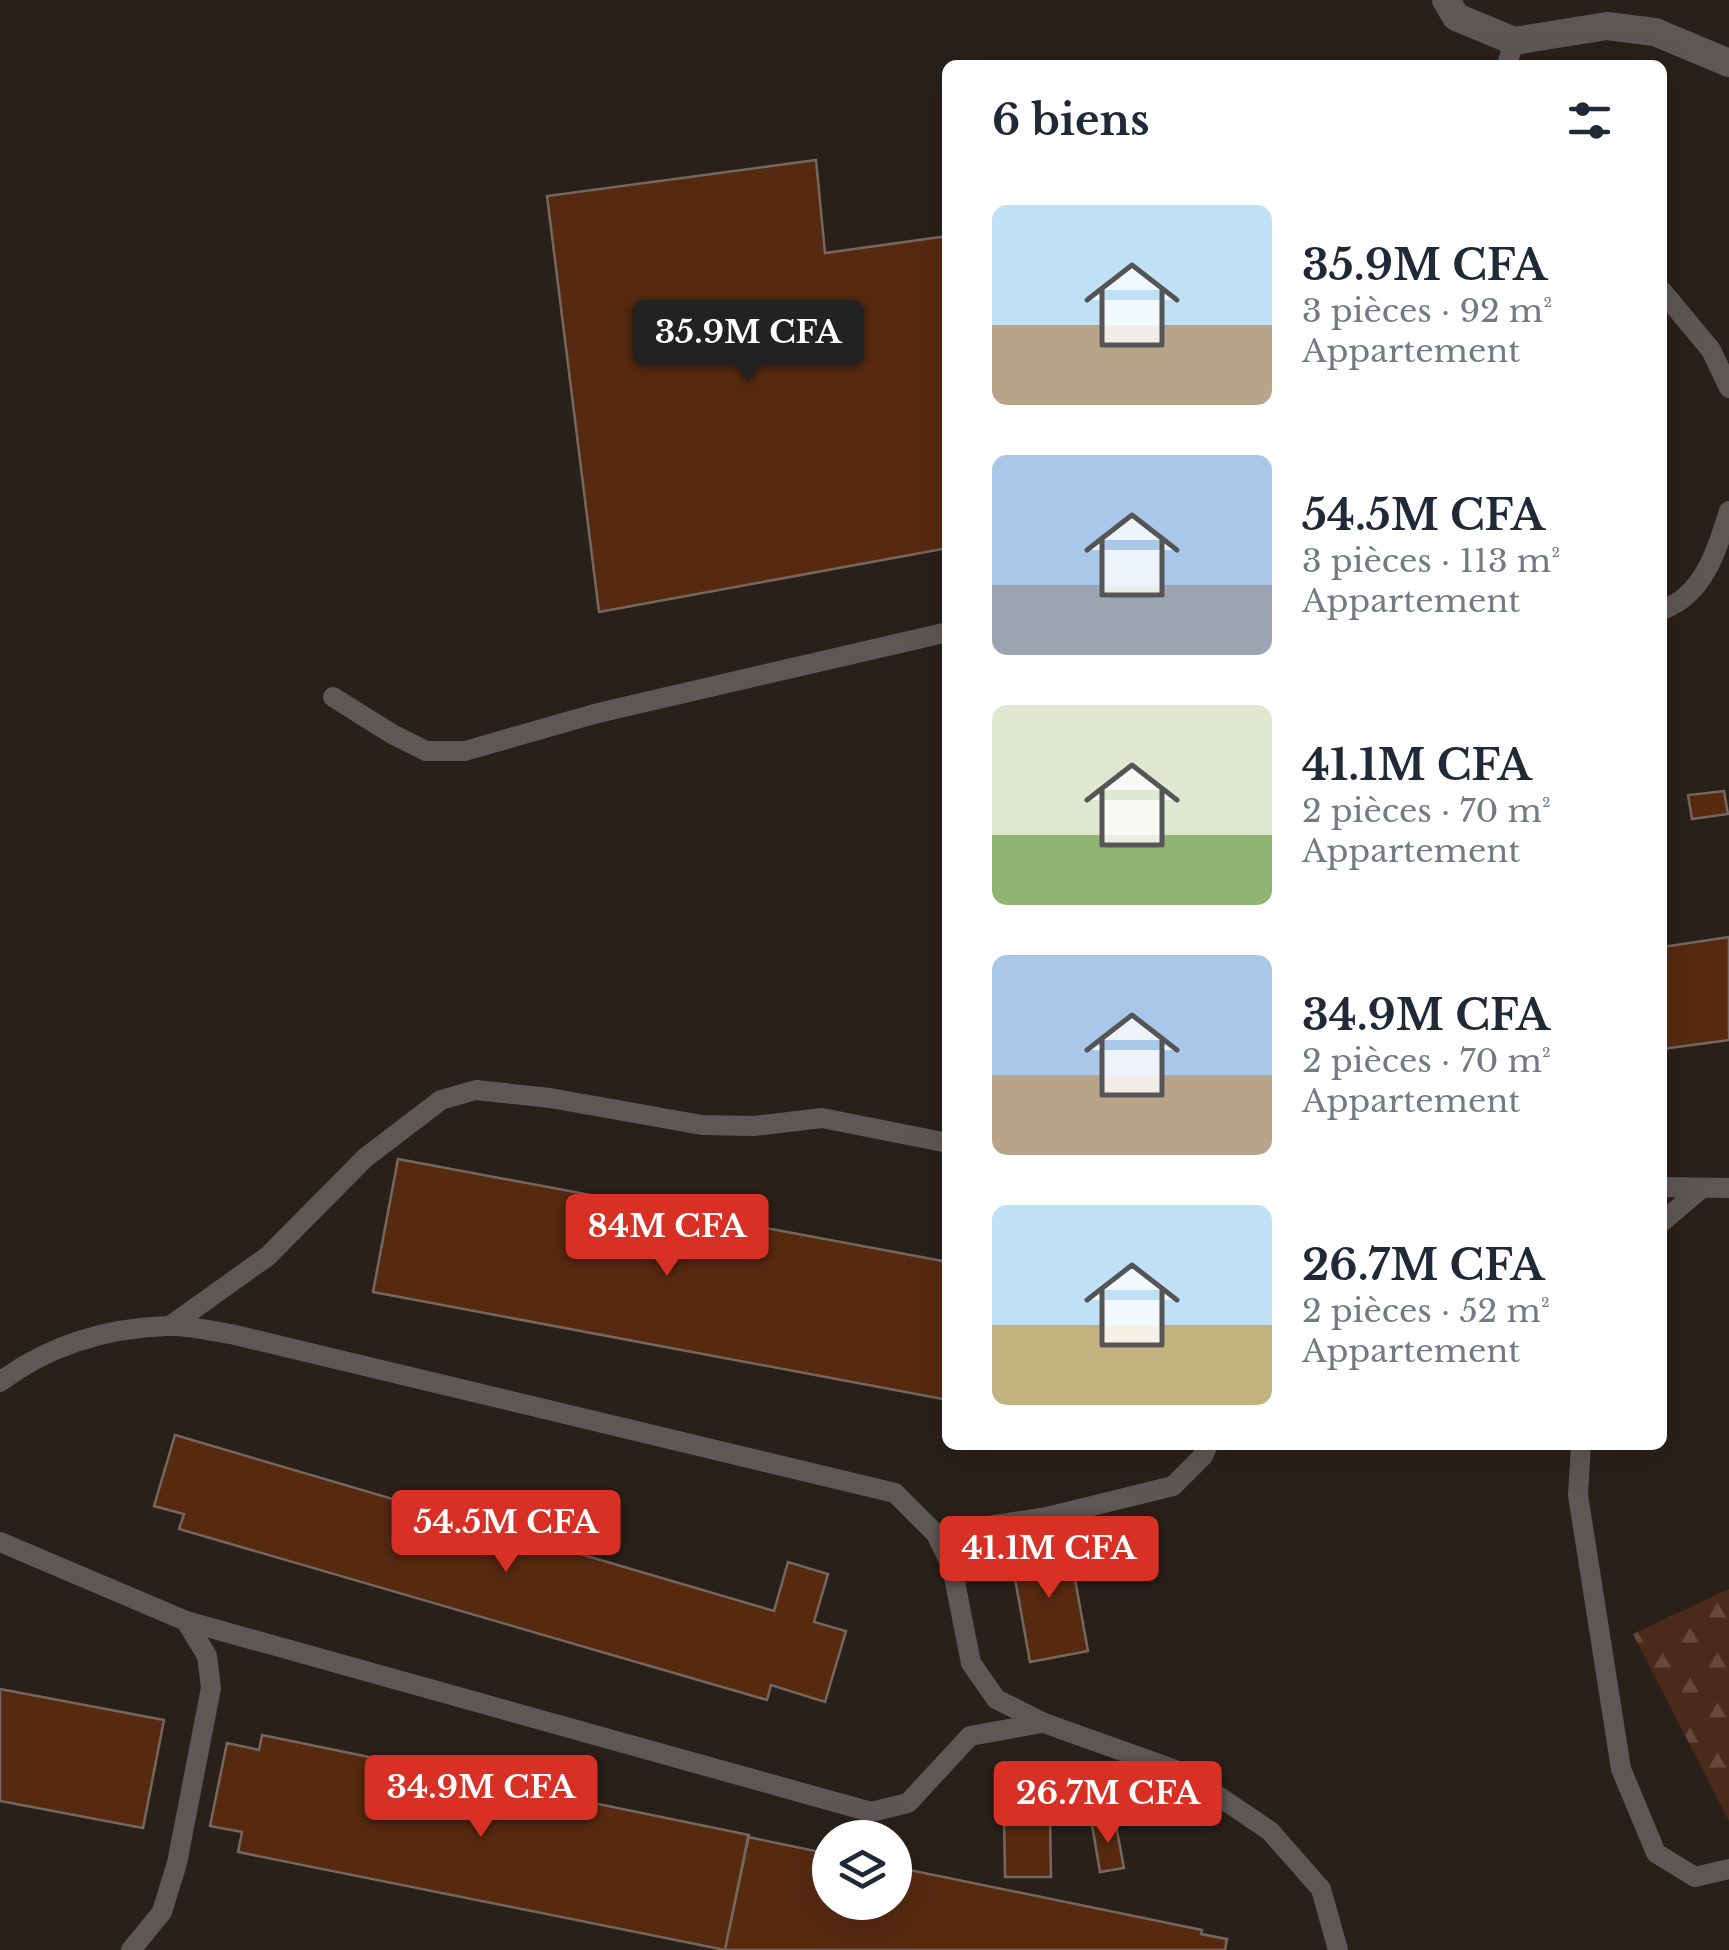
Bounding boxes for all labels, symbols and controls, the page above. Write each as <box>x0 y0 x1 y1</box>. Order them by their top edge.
icon: filters <box>1562 93 1617 148</box>
text: 6 biens <box>992 94 1150 146</box>
text: 35.9M CFA <box>1302 239 1547 291</box>
icon: home <box>1072 245 1192 365</box>
text: 3 pièces · 92 m² <box>1302 291 1552 331</box>
pin: 35.9M CFA <box>634 300 862 385</box>
text: 35.9M CFA <box>655 312 841 352</box>
text: Appartement <box>1302 331 1520 371</box>
text: 54.5M CFA <box>1302 489 1545 541</box>
icon: home <box>1072 495 1192 615</box>
text: 3 pièces · 113 m² <box>1302 541 1560 581</box>
text: Appartement <box>1302 581 1520 621</box>
text: 41.1M CFA <box>1302 739 1531 791</box>
icon: home <box>1072 745 1192 865</box>
text: 2 pièces · 70 m² <box>1302 791 1551 831</box>
text: Appartement <box>1302 831 1520 871</box>
text: 34.9M CFA <box>1302 989 1550 1041</box>
icon: home <box>1072 995 1192 1115</box>
text: 2 pièces · 70 m² <box>1302 1041 1551 1081</box>
text: Appartement <box>1302 1081 1520 1121</box>
pin: 84M CFA <box>575 1194 759 1279</box>
text: 84M CFA <box>588 1206 746 1246</box>
text: 26.7M CFA <box>1302 1239 1544 1291</box>
icon: home <box>1072 1245 1192 1365</box>
text: 2 pièces · 52 m² <box>1302 1291 1550 1331</box>
text: Appartement <box>1302 1331 1520 1371</box>
pin: 54.5M CFA <box>392 1490 620 1575</box>
text: 54.5M CFA <box>414 1502 598 1542</box>
pin: 41.1M CFA <box>935 1516 1163 1601</box>
text: 41.1M CFA <box>962 1528 1136 1568</box>
pin: 34.9M CFA <box>367 1755 595 1840</box>
pin: 26.7M CFA <box>994 1761 1222 1846</box>
text: 34.9M CFA <box>387 1767 575 1807</box>
text: 26.7M CFA <box>1016 1773 1200 1813</box>
map controls <box>812 1820 912 1920</box>
button: layers <box>812 1820 912 1920</box>

